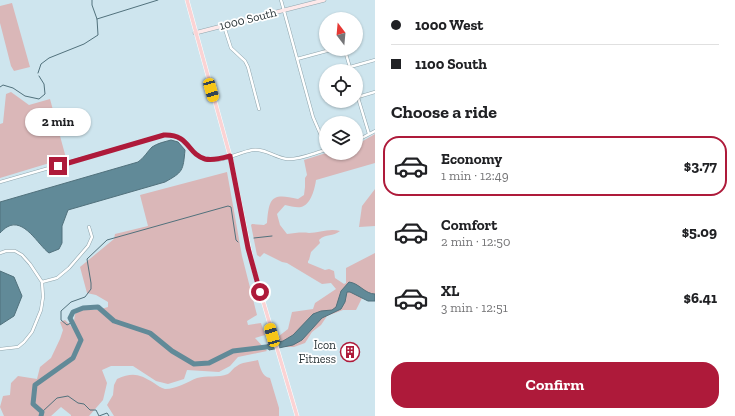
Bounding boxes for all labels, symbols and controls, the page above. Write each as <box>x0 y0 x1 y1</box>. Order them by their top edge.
street label: 1000 South <box>218 5 278 33</box>
north arrow <box>319 12 363 56</box>
map controls <box>319 12 363 160</box>
text: 1000 West <box>415 16 483 34</box>
text: 1100 South <box>415 55 487 73</box>
button: locate <box>319 64 363 108</box>
car <box>202 77 220 103</box>
text: Choose a ride <box>391 101 497 123</box>
callout: 2 min <box>25 108 91 136</box>
text: 2 min <box>42 114 74 129</box>
button: layers <box>319 116 363 160</box>
icon: car <box>393 148 429 184</box>
text: Economy <box>441 150 502 168</box>
route end <box>49 157 67 175</box>
text: $3.77 <box>684 157 717 175</box>
text: 1 min · 12:49 <box>441 168 509 183</box>
icon: car <box>393 214 429 250</box>
text: Comfort <box>441 216 497 234</box>
text: $5.09 <box>682 223 717 241</box>
text: 2 min · 12:50 <box>441 234 510 249</box>
icon: car <box>393 280 429 316</box>
text: XL <box>441 282 459 300</box>
route start <box>251 283 269 301</box>
text: $6.41 <box>684 289 717 307</box>
text: 3 min · 12:51 <box>441 300 508 315</box>
car <box>263 322 281 348</box>
place label: Icon Fitness <box>298 338 336 366</box>
building icon: Icon Fitness <box>339 341 361 363</box>
button: Confirm <box>391 362 719 408</box>

